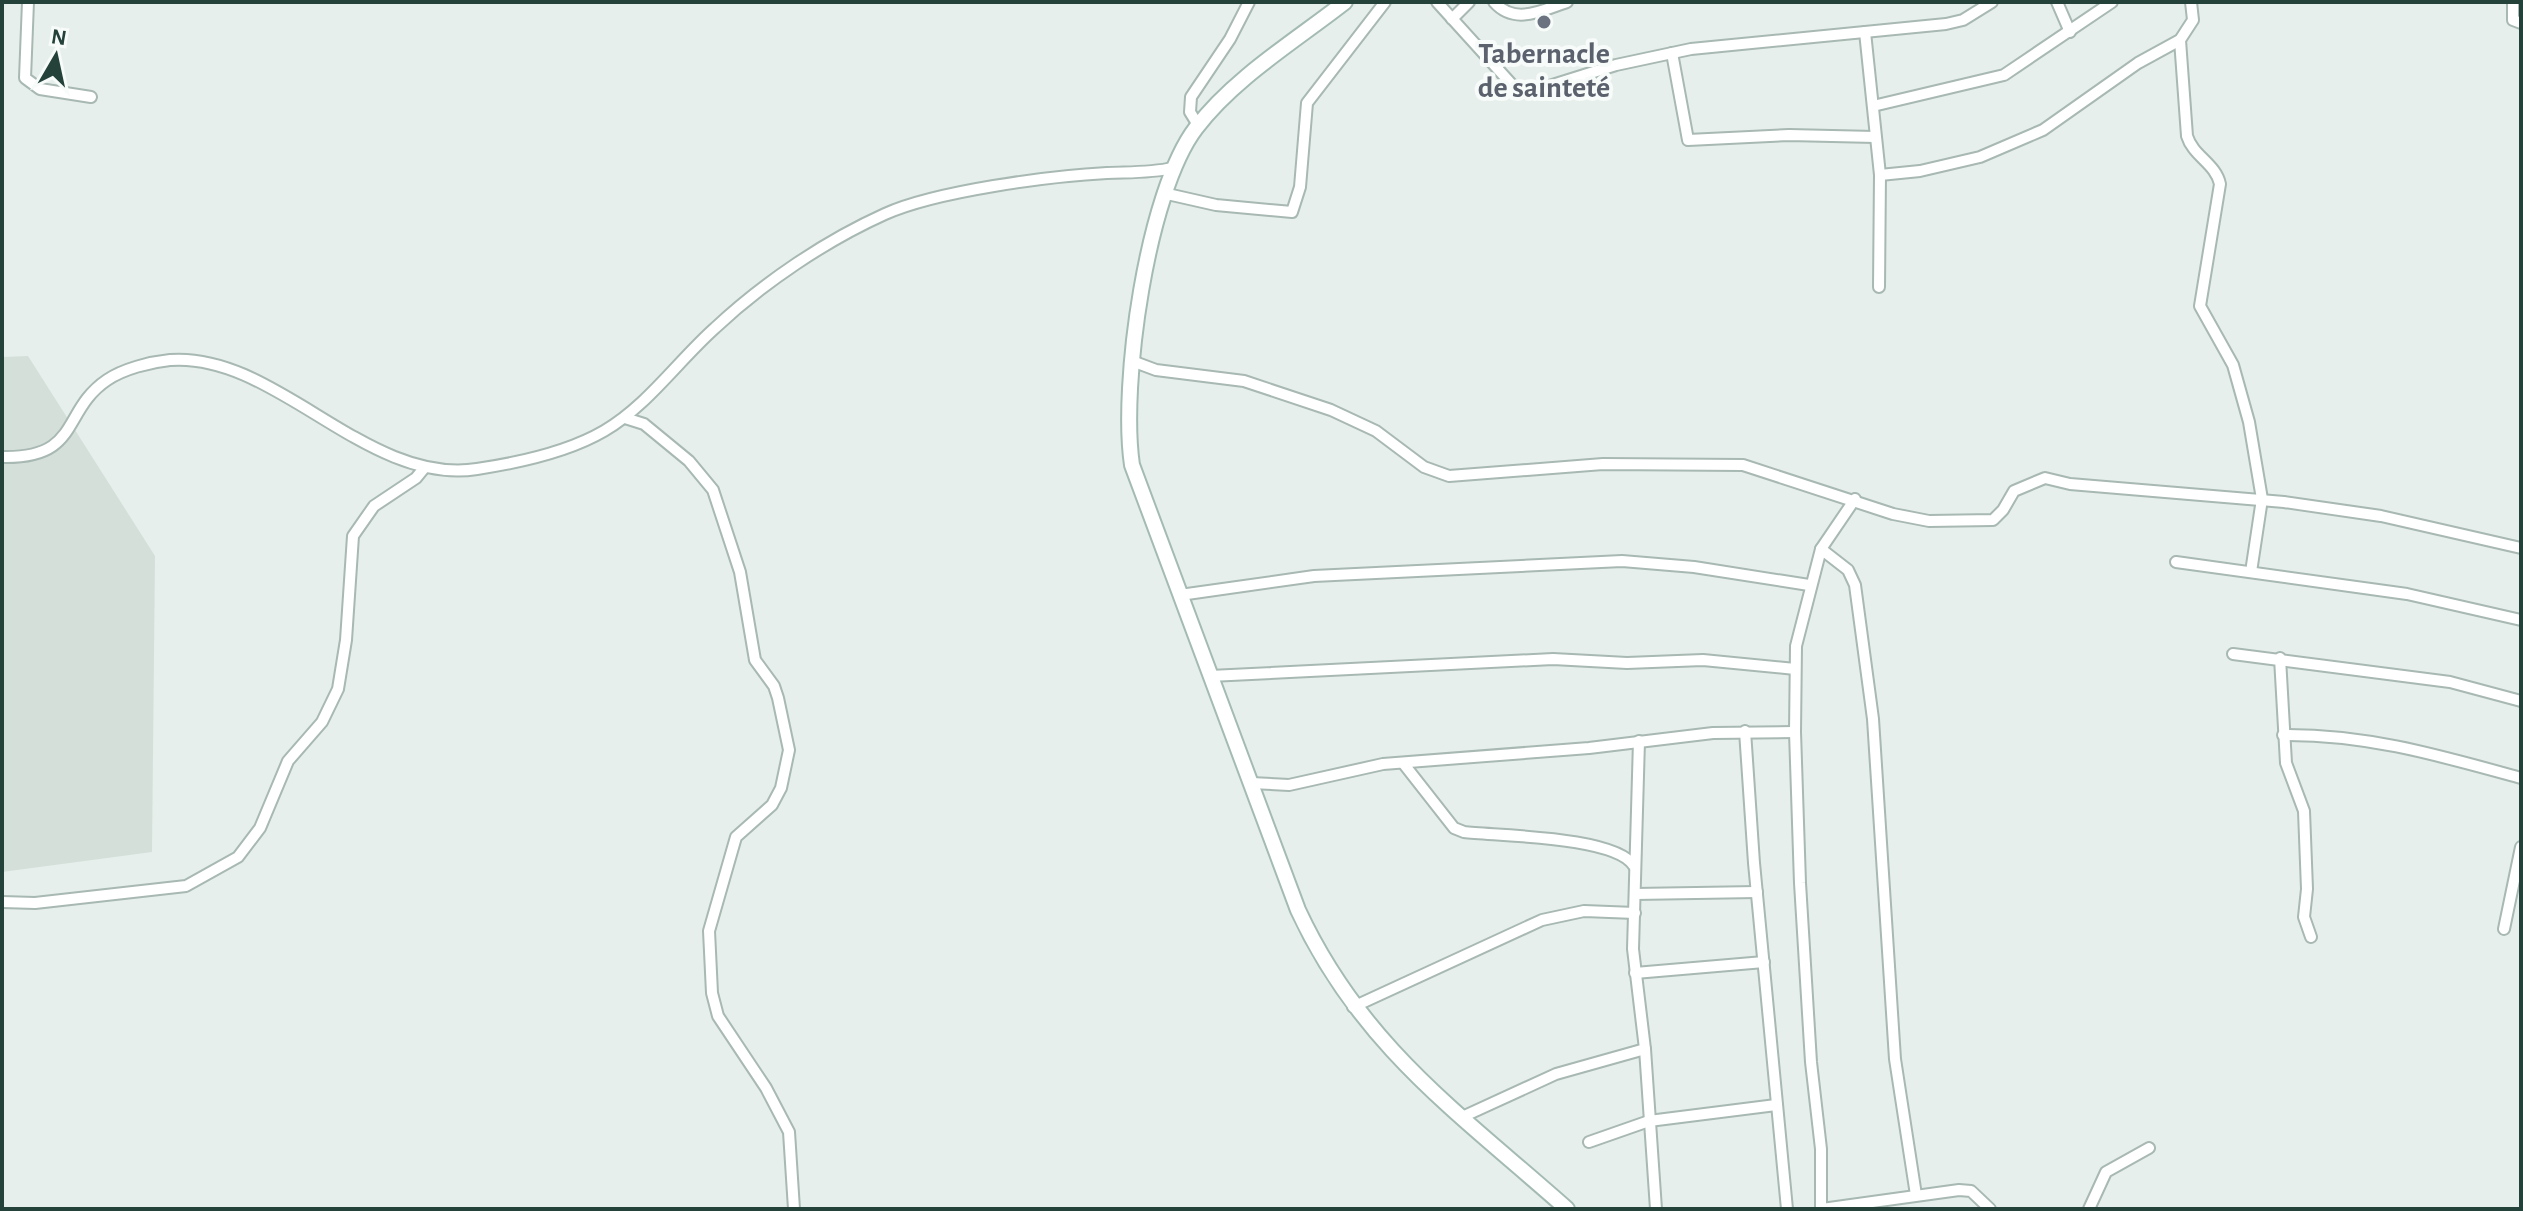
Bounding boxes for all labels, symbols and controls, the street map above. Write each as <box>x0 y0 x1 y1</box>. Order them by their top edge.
marker: Tabernacle de sainteté <box>1535 13 1553 31</box>
north arrow <box>16 16 96 96</box>
text: N <box>50 25 68 49</box>
place label: Tabernacle de sainteté <box>1478 39 1610 103</box>

